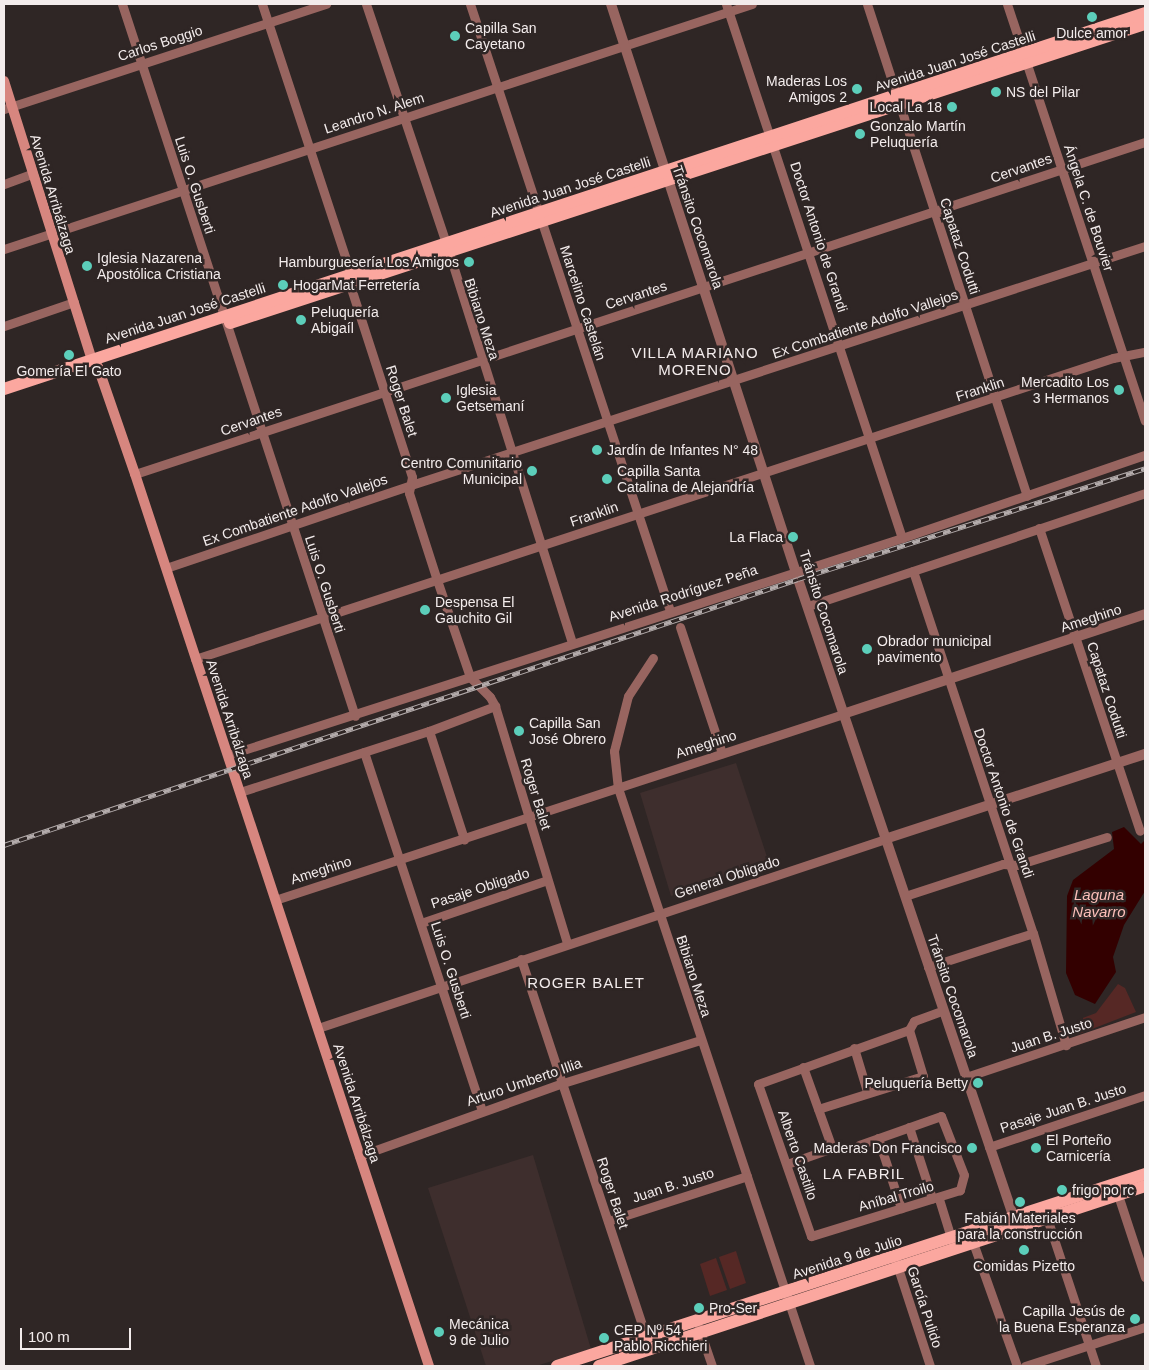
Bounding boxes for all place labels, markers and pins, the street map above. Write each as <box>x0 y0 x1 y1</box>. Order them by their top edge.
marker: Dulce amor <box>1086 11 1098 23</box>
place label: Capilla San Cayetano <box>465 20 537 52</box>
place label: Dulce amor <box>1056 25 1128 41</box>
marker: Capilla San Cayetano <box>449 30 461 42</box>
place label: Maderas Los Amigos 2 <box>766 73 847 105</box>
marker: Maderas Los Amigos 2 <box>851 83 863 95</box>
place label: NS del Pilar <box>1006 84 1080 100</box>
marker: NS del Pilar <box>990 86 1002 98</box>
place label: Local La 18 <box>870 99 942 115</box>
marker: Local La 18 <box>946 101 958 113</box>
place label: Gonzalo Martín Peluquería <box>870 118 966 150</box>
marker: Gonzalo Martín Peluquería <box>854 128 866 140</box>
place label: Iglesia Nazarena Apostólica Cristiana <box>97 250 221 282</box>
place label: Hamburguesería Los Amigos <box>278 254 459 270</box>
marker: Hamburguesería Los Amigos <box>463 256 475 268</box>
marker: Iglesia Nazarena Apostólica Cristiana <box>81 260 93 272</box>
place label: HogarMat Ferretería <box>293 277 420 293</box>
marker: HogarMat Ferretería <box>277 279 289 291</box>
place label: Peluquería Abigaíl <box>311 304 379 336</box>
marker: Peluquería Abigaíl <box>295 314 307 326</box>
marker: Gomería El Gato <box>63 349 75 361</box>
place label: Gomería El Gato <box>16 363 122 379</box>
place label: Mercadito Los 3 Hermanos <box>1021 374 1109 407</box>
place label: Iglesia Getsemaní <box>456 382 524 414</box>
marker: Mercadito Los 3 Hermanos <box>1113 384 1125 396</box>
marker: Iglesia Getsemaní <box>440 392 452 404</box>
place label: Jardín de Infantes N° 48 <box>607 442 758 458</box>
marker: Jardín de Infantes N° 48 <box>591 444 603 456</box>
place label: Centro Comunitario Municipal <box>401 455 522 488</box>
place label: Capilla Santa Catalina de Alejandría <box>617 463 755 496</box>
marker: Centro Comunitario Municipal <box>526 465 538 477</box>
marker: Capilla Santa Catalina de Alejandría <box>601 473 613 485</box>
place label: La Flaca <box>729 529 783 545</box>
marker: La Flaca <box>787 531 799 543</box>
place label: Despensa El Gauchito Gil <box>435 594 514 626</box>
marker: Despensa El Gauchito Gil <box>419 604 431 616</box>
place label: Obrador municipal pavimento <box>877 633 991 666</box>
marker: Obrador municipal pavimento <box>861 643 873 655</box>
place label: Capilla San José Obrero <box>529 715 606 748</box>
marker: Capilla San José Obrero <box>513 725 525 737</box>
place label: Peluquería Betty <box>864 1075 968 1091</box>
marker: Peluquería Betty <box>972 1077 984 1089</box>
place label: El Porteño Carnicería <box>1046 1132 1111 1164</box>
place label: Maderas Don Francisco <box>813 1140 962 1156</box>
marker: Maderas Don Francisco <box>966 1142 978 1154</box>
marker: El Porteño Carnicería <box>1030 1142 1042 1154</box>
place label: frigo po rc <box>1072 1182 1134 1198</box>
marker: frigo po rc <box>1056 1184 1068 1196</box>
marker: Fabián Materiales para la construcción <box>1014 1196 1026 1208</box>
place label: Fabián Materiales para la construcción <box>957 1210 1083 1242</box>
marker: Comidas Pizetto <box>1018 1244 1030 1256</box>
place label: Comidas Pizetto <box>973 1258 1075 1274</box>
place label: Pro-Ser <box>709 1300 757 1316</box>
marker: Pro-Ser <box>693 1302 705 1314</box>
place label: Capilla Jesús de la Buena Esperanza <box>999 1303 1125 1335</box>
marker: Capilla Jesús de la Buena Esperanza <box>1129 1313 1141 1325</box>
place label: Mecánica 9 de Julio <box>449 1316 509 1348</box>
place label: CEP Nº 54 Pablo Ricchieri <box>614 1322 707 1354</box>
marker: Mecánica 9 de Julio <box>433 1326 445 1338</box>
marker: CEP Nº 54 Pablo Ricchieri <box>598 1332 610 1344</box>

